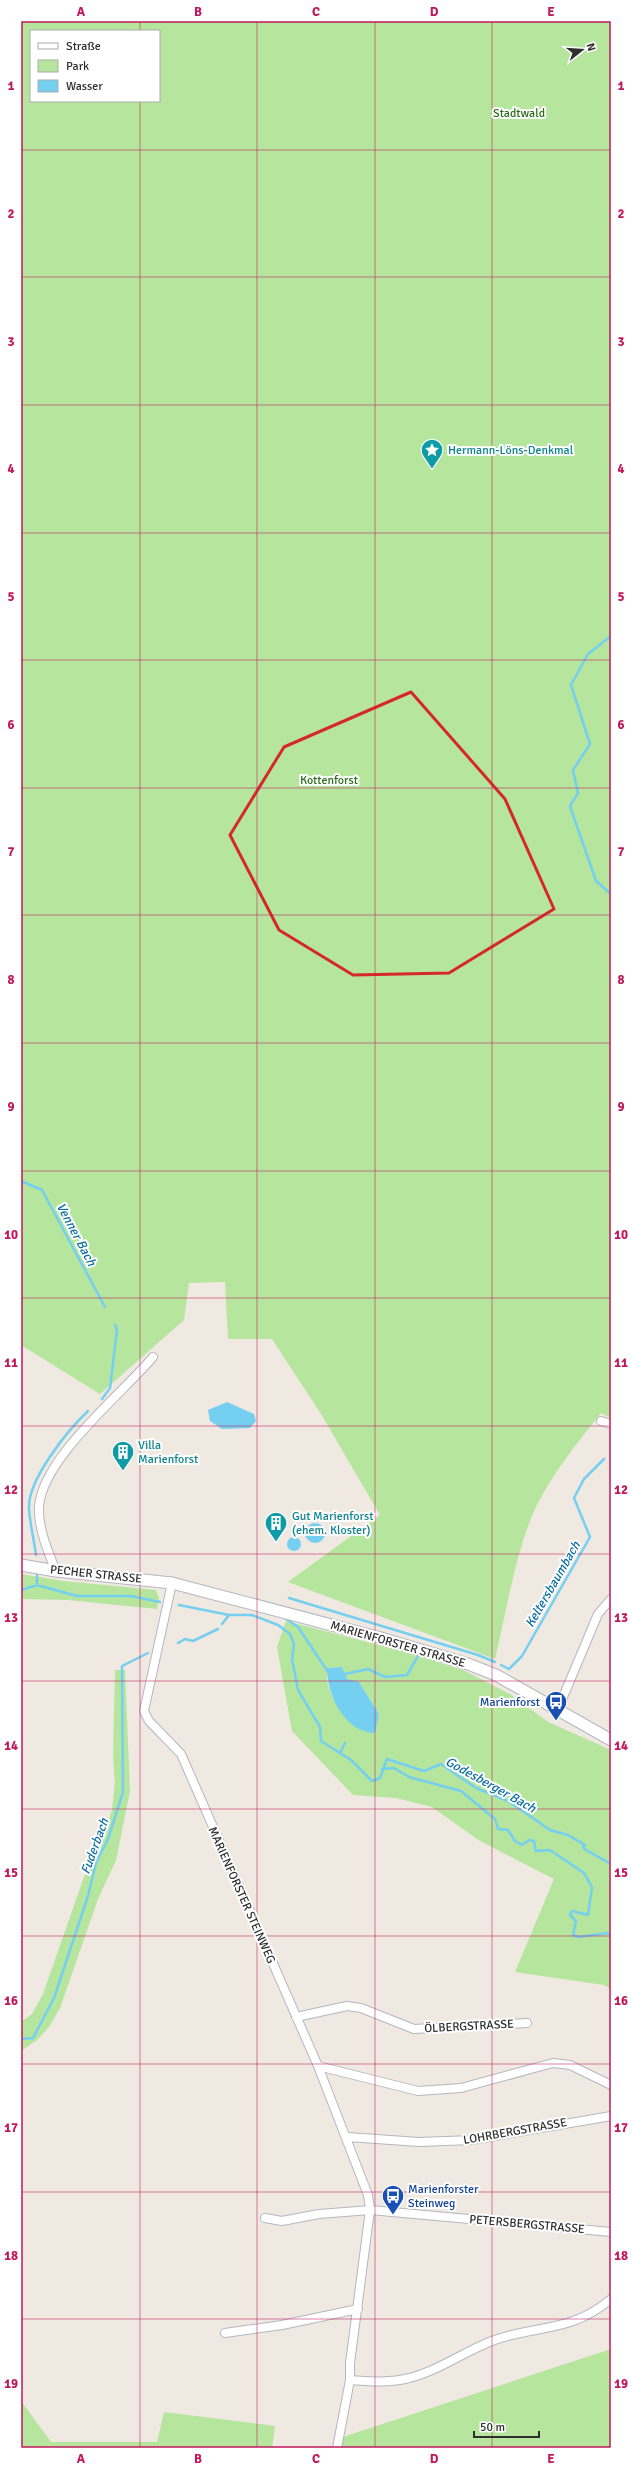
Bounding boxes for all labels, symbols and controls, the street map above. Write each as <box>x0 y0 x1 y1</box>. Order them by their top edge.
text: A <box>77 4 86 20</box>
text: B <box>194 4 202 20</box>
text: C <box>312 4 320 20</box>
text: D <box>430 4 439 20</box>
text: E <box>547 4 555 20</box>
legend <box>30 30 160 102</box>
north arrow <box>562 30 602 70</box>
text: Straße <box>66 39 101 54</box>
text: N <box>584 42 598 53</box>
text: Park <box>66 59 89 74</box>
text: 1 <box>7 78 15 94</box>
text: 1 <box>617 78 625 94</box>
text: Wasser <box>66 79 103 94</box>
park label: Stadtwald <box>493 106 545 121</box>
text: 2 <box>7 206 15 222</box>
text: 2 <box>617 206 625 222</box>
text: 3 <box>7 334 15 350</box>
text: 3 <box>617 334 625 350</box>
place icon: Hermann-Löns-Denkmal <box>419 437 445 470</box>
place label: Hermann-Löns-Denkmal <box>448 443 574 458</box>
text: 4 <box>7 461 15 477</box>
text: 4 <box>617 461 625 477</box>
text: 5 <box>7 589 15 605</box>
text: 5 <box>617 589 625 605</box>
text: 6 <box>7 717 15 733</box>
text: 6 <box>617 717 625 733</box>
park label: Kottenforst <box>300 773 358 788</box>
text: 7 <box>7 844 15 860</box>
text: 7 <box>617 844 625 860</box>
text: 8 <box>7 972 15 988</box>
text: 8 <box>617 972 625 988</box>
text: 9 <box>7 1099 15 1115</box>
text: 9 <box>617 1099 625 1115</box>
water label: Venner Bach <box>53 1200 100 1270</box>
text: 10 <box>4 1227 18 1243</box>
text: 10 <box>614 1227 628 1243</box>
text: 11 <box>4 1355 18 1371</box>
text: 11 <box>614 1355 628 1371</box>
place label: Villa Marienforst <box>138 1438 198 1467</box>
building icon: Villa Marienforst <box>110 1439 136 1472</box>
text: 12 <box>4 1482 18 1498</box>
text: 12 <box>614 1482 628 1498</box>
place label: Gut Marienforst (ehem. Kloster) <box>292 1509 373 1538</box>
building icon: Gut Marienforst (ehem. Kloster) <box>263 1510 289 1543</box>
water label: Keltersbaumbach <box>522 1538 584 1630</box>
street label: PECHER STRASSE <box>49 1562 143 1587</box>
text: 13 <box>4 1610 18 1626</box>
text: 13 <box>614 1610 628 1626</box>
street label: MARIENFORSTER STRASSE <box>329 1618 467 1671</box>
bus stop icon: Marienforst <box>543 1689 569 1722</box>
place label: Marienforst <box>480 1695 540 1710</box>
text: 14 <box>4 1738 18 1754</box>
text: 14 <box>614 1738 628 1754</box>
water label: Godesberger Bach <box>443 1753 539 1817</box>
water label: Fuderbach <box>77 1815 113 1876</box>
street label: MARIENFORSTER STEINWEG <box>205 1824 279 1966</box>
text: 15 <box>4 1865 18 1881</box>
text: 15 <box>614 1865 628 1881</box>
text: 16 <box>4 1993 18 2009</box>
text: 16 <box>614 1993 628 2009</box>
street label: ÖLBERGSTRASSE <box>424 2017 514 2036</box>
street label: LOHRBERGSTRASSE <box>462 2115 568 2148</box>
text: 17 <box>4 2120 18 2136</box>
text: 17 <box>614 2120 628 2136</box>
place label: Marienforster Steinweg <box>408 2182 479 2211</box>
bus stop icon: Marienforster Steinweg <box>380 2183 406 2216</box>
street label: PETERSBERGSTRASSE <box>469 2212 586 2237</box>
text: 18 <box>4 2248 18 2264</box>
text: 18 <box>614 2248 628 2264</box>
text: 19 <box>4 2376 18 2392</box>
text: 19 <box>614 2376 628 2392</box>
scale bar <box>474 2413 539 2439</box>
text: 50 m <box>480 2420 505 2435</box>
text: A <box>77 2451 86 2467</box>
text: B <box>194 2451 202 2467</box>
text: C <box>312 2451 320 2467</box>
text: D <box>430 2451 439 2467</box>
text: E <box>547 2451 555 2467</box>

